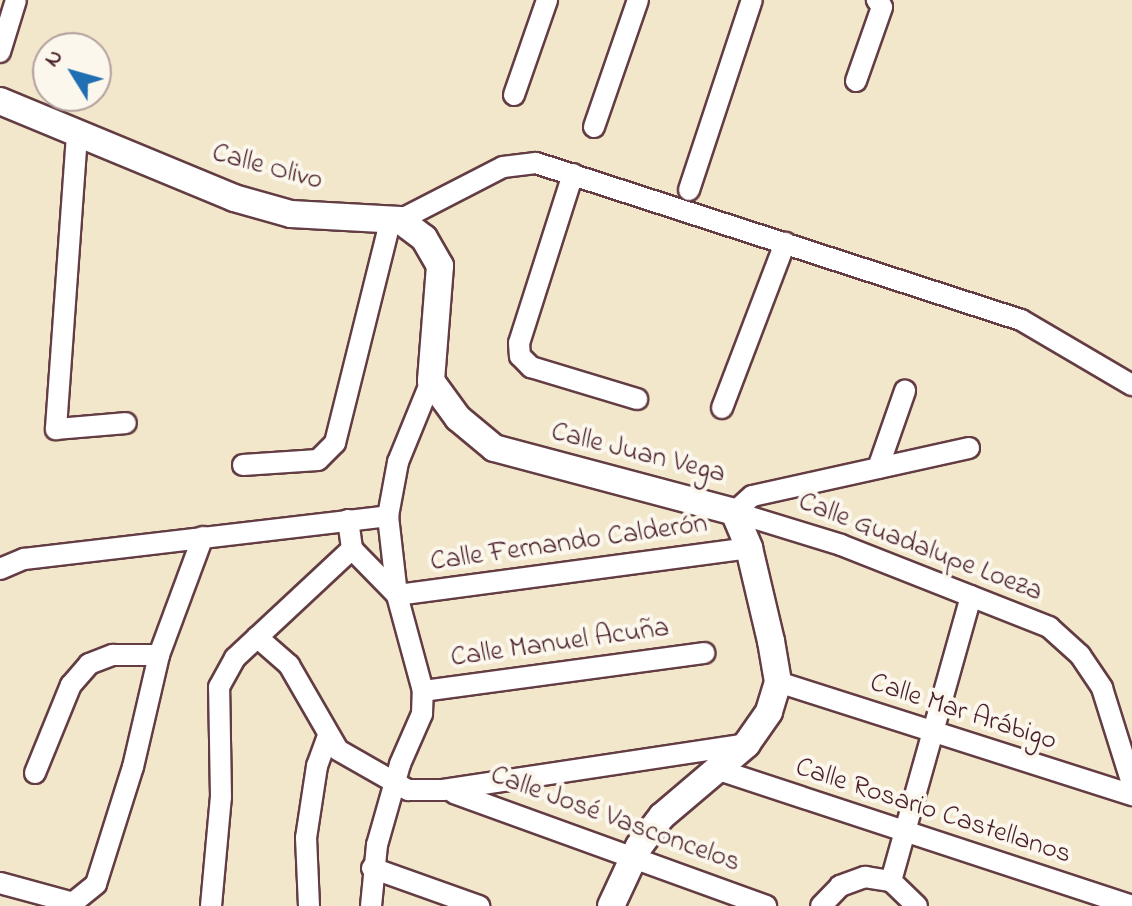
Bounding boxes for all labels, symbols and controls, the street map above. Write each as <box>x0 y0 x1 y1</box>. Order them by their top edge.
north arrow <box>32 32 112 112</box>
text: N <box>37 43 72 74</box>
street label: Calle Olivo <box>208 137 326 199</box>
street label: Calle Juan Vega <box>547 416 729 492</box>
street label: Calle Guadalupe Loeza <box>793 486 1047 610</box>
street label: Calle Fernando Calderón <box>428 508 710 580</box>
street label: Calle Manuel Acuña <box>449 612 671 676</box>
street label: Calle Mar Arábigo <box>865 667 1061 759</box>
street label: Calle Rosario Castellanos <box>791 752 1075 872</box>
street label: Calle José Vasconcelos <box>486 759 744 881</box>

